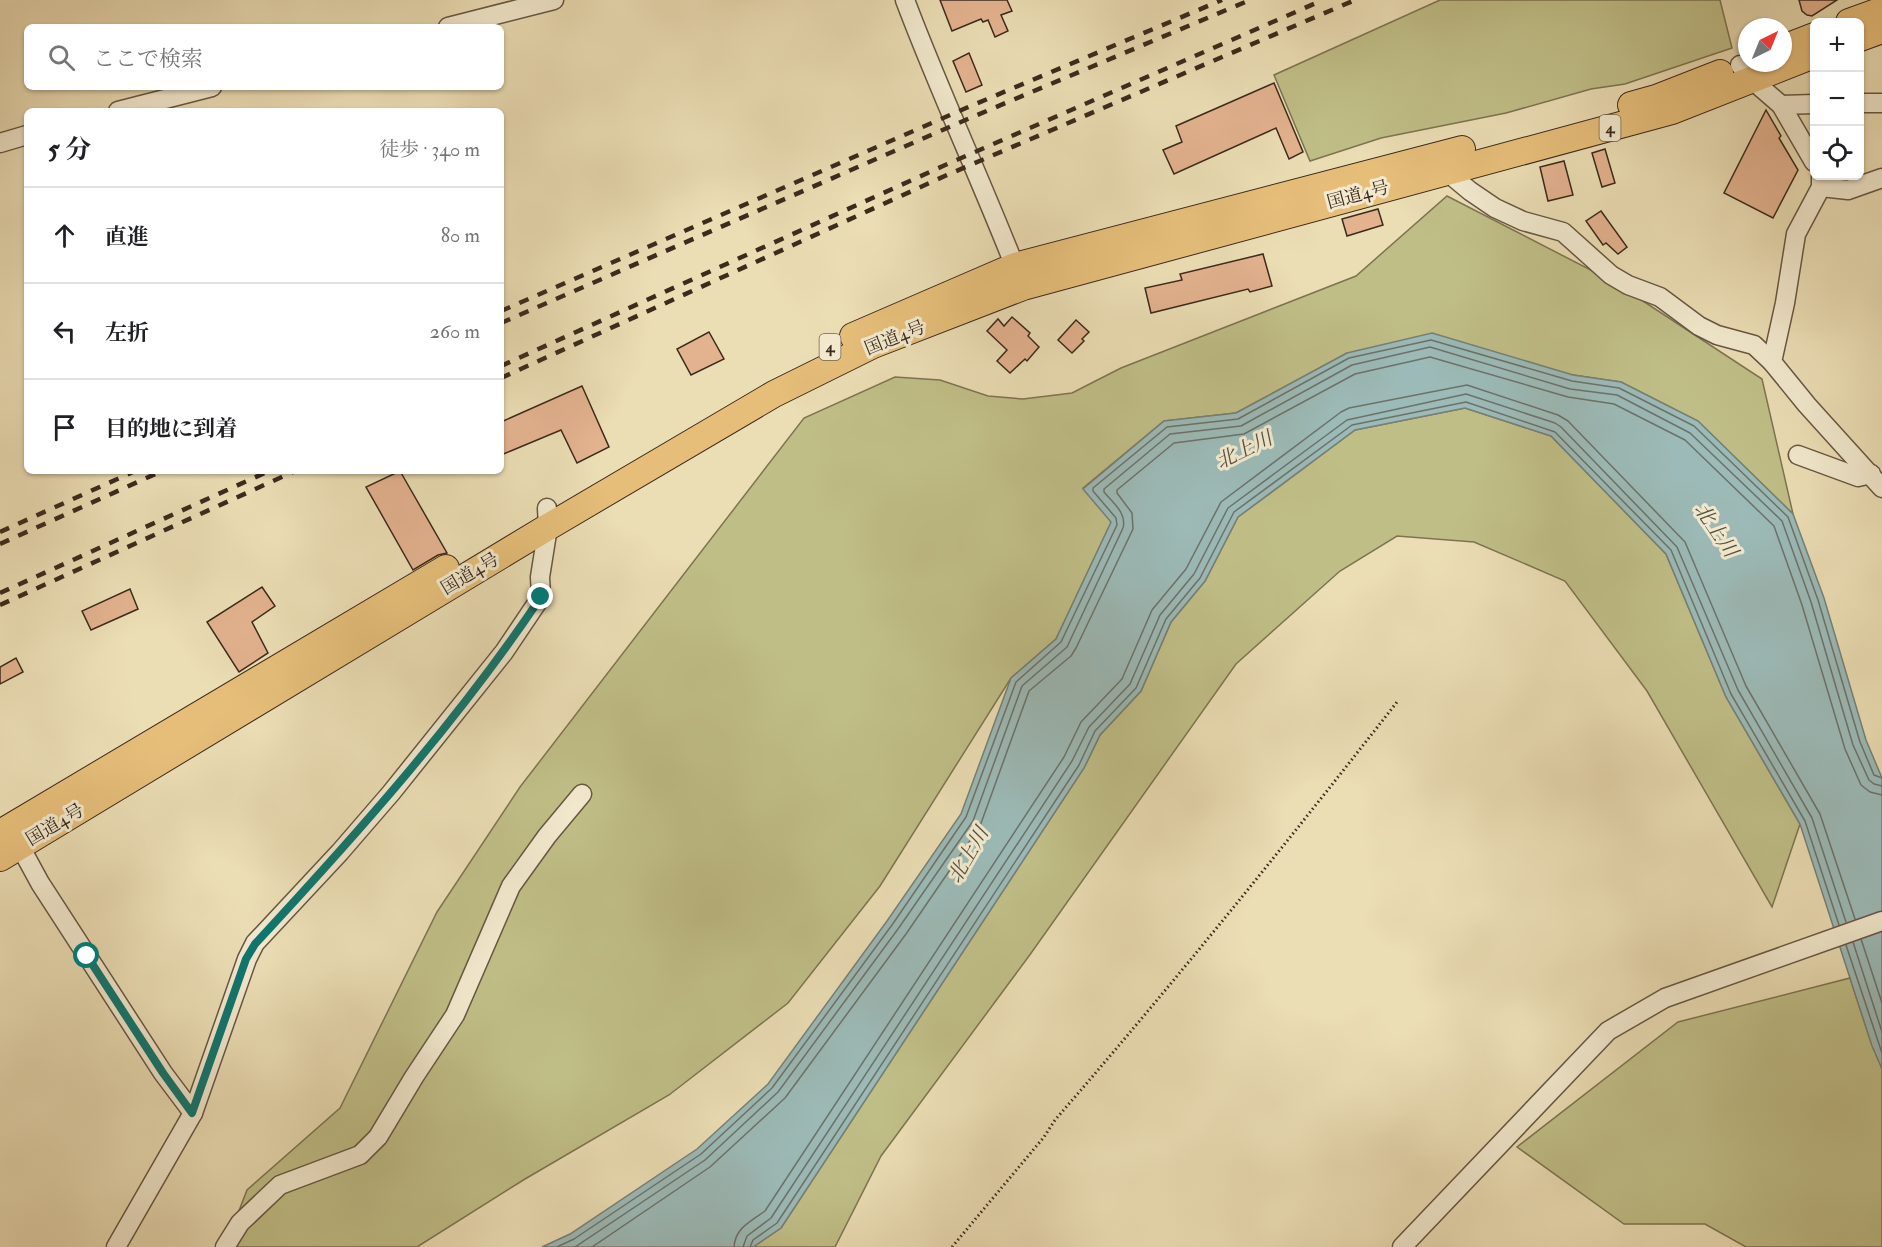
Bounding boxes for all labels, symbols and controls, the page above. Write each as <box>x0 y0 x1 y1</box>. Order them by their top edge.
north arrow <box>1738 18 1792 72</box>
map controls <box>1810 18 1864 180</box>
button: + <box>1810 18 1864 72</box>
search box <box>24 24 504 90</box>
icon: search <box>45 41 78 74</box>
text: ここで検索 <box>93 45 203 73</box>
button: − <box>1810 72 1864 126</box>
road number: 4 <box>1600 115 1620 141</box>
button: locate <box>1810 126 1864 180</box>
text: 5 分 <box>48 134 91 166</box>
text: 徒歩 · 340 m <box>379 137 480 162</box>
street label: 国道4号 <box>1324 176 1392 214</box>
icon: ahead <box>48 219 81 252</box>
text: 直進 <box>105 223 149 251</box>
text: 80 m <box>441 223 480 248</box>
icon: left <box>48 315 81 348</box>
street label: 国道4号 <box>861 315 929 361</box>
text: 左折 <box>105 319 149 347</box>
text: 260 m <box>430 319 480 344</box>
road number: 4 <box>820 334 840 360</box>
icon: arrive <box>48 411 81 444</box>
text: 目的地に到着 <box>105 415 237 443</box>
water label: 北上川 <box>1212 425 1278 474</box>
water label: 北上川 <box>1689 498 1744 564</box>
street label: 国道4号 <box>437 548 503 600</box>
route end <box>527 583 553 609</box>
street label: 国道4号 <box>22 799 88 851</box>
water label: 北上川 <box>942 821 995 887</box>
route start <box>73 942 99 968</box>

